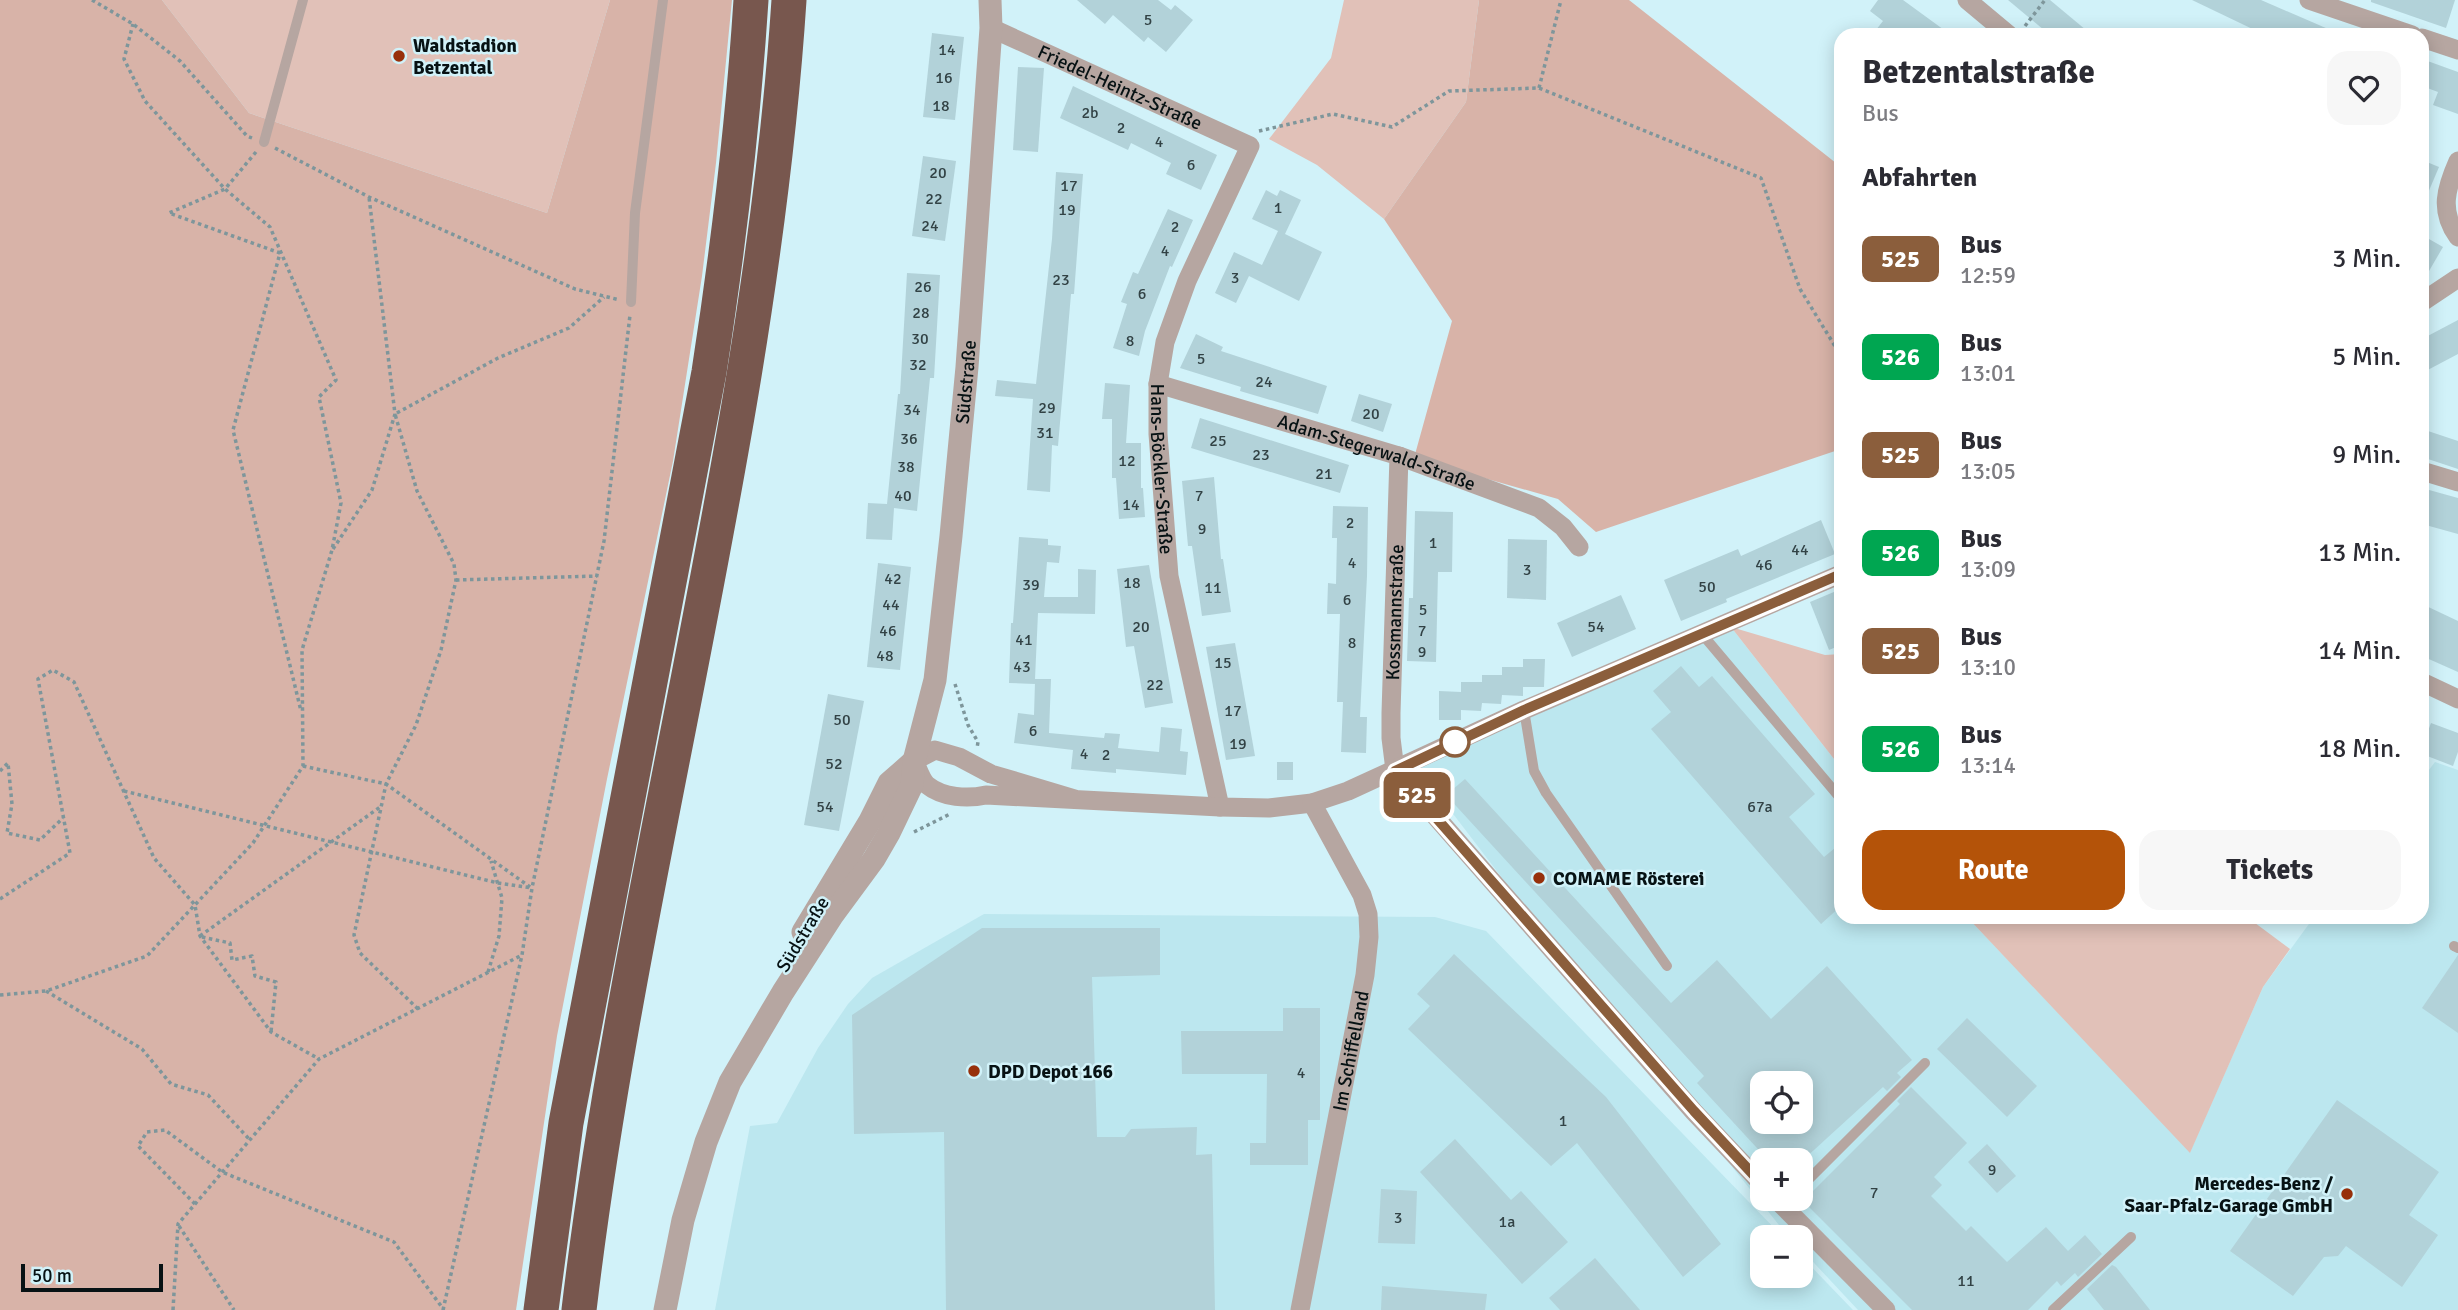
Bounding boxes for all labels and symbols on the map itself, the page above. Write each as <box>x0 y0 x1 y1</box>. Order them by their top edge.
house number: 5 <box>1144 10 1152 30</box>
place label: Waldstadion Betzental <box>413 34 517 80</box>
house number: 14 <box>938 40 956 60</box>
street label: Friedel-Heintz-Straße <box>1034 40 1206 136</box>
marker: Waldstadion Betzental <box>391 48 407 64</box>
house number: 16 <box>935 68 953 88</box>
house number: 18 <box>932 96 950 116</box>
house number: 2b <box>1081 103 1099 123</box>
house number: 2 <box>1117 118 1125 138</box>
house number: 4 <box>1155 132 1164 152</box>
house number: 6 <box>1187 155 1195 175</box>
house number: 20 <box>929 163 947 183</box>
house number: 17 <box>1060 176 1078 196</box>
house number: 22 <box>925 189 943 209</box>
house number: 1 <box>1274 198 1282 218</box>
house number: 19 <box>1058 200 1076 220</box>
house number: 24 <box>921 216 939 236</box>
house number: 2 <box>1171 217 1179 237</box>
house number: 4 <box>1161 241 1170 261</box>
house number: 3 <box>1231 268 1239 288</box>
house number: 23 <box>1052 270 1070 290</box>
house number: 26 <box>914 277 932 297</box>
house number: 6 <box>1138 284 1146 304</box>
house number: 28 <box>912 303 930 323</box>
house number: 30 <box>911 329 929 349</box>
house number: 8 <box>1126 331 1134 351</box>
street label: Südstraße <box>951 339 982 425</box>
house number: 5 <box>1197 349 1205 369</box>
house number: 32 <box>909 355 927 375</box>
house number: 24 <box>1255 372 1273 392</box>
street label: Hans-Böckler-Straße <box>1145 383 1178 555</box>
house number: 29 <box>1038 398 1056 418</box>
house number: 34 <box>903 400 921 420</box>
house number: 20 <box>1362 404 1380 424</box>
street label: Adam-Stegerwald-Straße <box>1274 409 1479 496</box>
house number: 31 <box>1036 423 1054 443</box>
house number: 36 <box>900 429 918 449</box>
house number: 25 <box>1209 431 1227 451</box>
house number: 23 <box>1252 445 1270 465</box>
house number: 12 <box>1118 451 1136 471</box>
house number: 38 <box>897 457 915 477</box>
house number: 21 <box>1315 464 1333 484</box>
house number: 40 <box>894 486 912 506</box>
house number: 7 <box>1195 486 1203 506</box>
house number: 14 <box>1122 495 1140 515</box>
house number: 2 <box>1346 513 1354 533</box>
house number: 9 <box>1198 519 1206 539</box>
house number: 1 <box>1429 533 1437 553</box>
house number: 44 <box>1791 540 1809 560</box>
street label: Kossmannstraße <box>1381 544 1409 681</box>
house number: 4 <box>1348 553 1357 573</box>
house number: 46 <box>1755 555 1773 575</box>
house number: 3 <box>1523 560 1531 580</box>
house number: 42 <box>884 569 902 589</box>
house number: 18 <box>1123 573 1141 593</box>
house number: 39 <box>1022 575 1040 595</box>
house number: 50 <box>1698 577 1716 597</box>
house number: 11 <box>1204 578 1222 598</box>
house number: 6 <box>1343 590 1351 610</box>
house number: 44 <box>882 595 900 615</box>
house number: 5 <box>1419 600 1427 620</box>
house number: 20 <box>1132 617 1150 637</box>
house number: 54 <box>1587 617 1605 637</box>
house number: 46 <box>879 621 897 641</box>
house number: 7 <box>1418 621 1426 641</box>
house number: 41 <box>1015 630 1033 650</box>
house number: 8 <box>1348 633 1356 653</box>
house number: 9 <box>1418 642 1426 662</box>
house number: 48 <box>876 646 894 666</box>
house number: 15 <box>1214 653 1232 673</box>
house number: 43 <box>1013 657 1031 677</box>
house number: 22 <box>1146 675 1164 695</box>
house number: 17 <box>1224 701 1242 721</box>
house number: 50 <box>833 710 851 730</box>
house number: 6 <box>1029 721 1037 741</box>
unlabelled marker <box>1440 727 1470 757</box>
house number: 19 <box>1229 734 1247 754</box>
house number: 4 <box>1080 744 1089 764</box>
house number: 2 <box>1102 745 1110 765</box>
house number: 52 <box>825 754 843 774</box>
line badge: 525 <box>1377 772 1457 818</box>
house number: 54 <box>816 797 834 817</box>
house number: 67a <box>1747 797 1773 817</box>
place label: COMAME Rösterei <box>1553 867 1705 891</box>
marker: COMAME Rösterei <box>1531 870 1547 886</box>
street label: Südstraße <box>771 892 835 977</box>
street label: Im Schiffelland <box>1328 989 1375 1113</box>
place label: DPD Depot 166 <box>988 1060 1113 1084</box>
marker: DPD Depot 166 <box>966 1063 982 1079</box>
house number: 4 <box>1297 1063 1306 1083</box>
house number: 1 <box>1559 1111 1567 1131</box>
house number: 9 <box>1988 1160 1996 1180</box>
place label: Mercedes-Benz / Saar-Pfalz-Garage GmbH <box>2125 1172 2333 1218</box>
house number: 7 <box>1870 1183 1878 1203</box>
marker: Mercedes-Benz / Saar-Pfalz-Garage GmbH <box>2339 1186 2355 1202</box>
house number: 3 <box>1394 1208 1402 1228</box>
house number: 1a <box>1499 1212 1515 1232</box>
scale bar <box>21 1261 163 1293</box>
house number: 11 <box>1957 1271 1975 1291</box>

